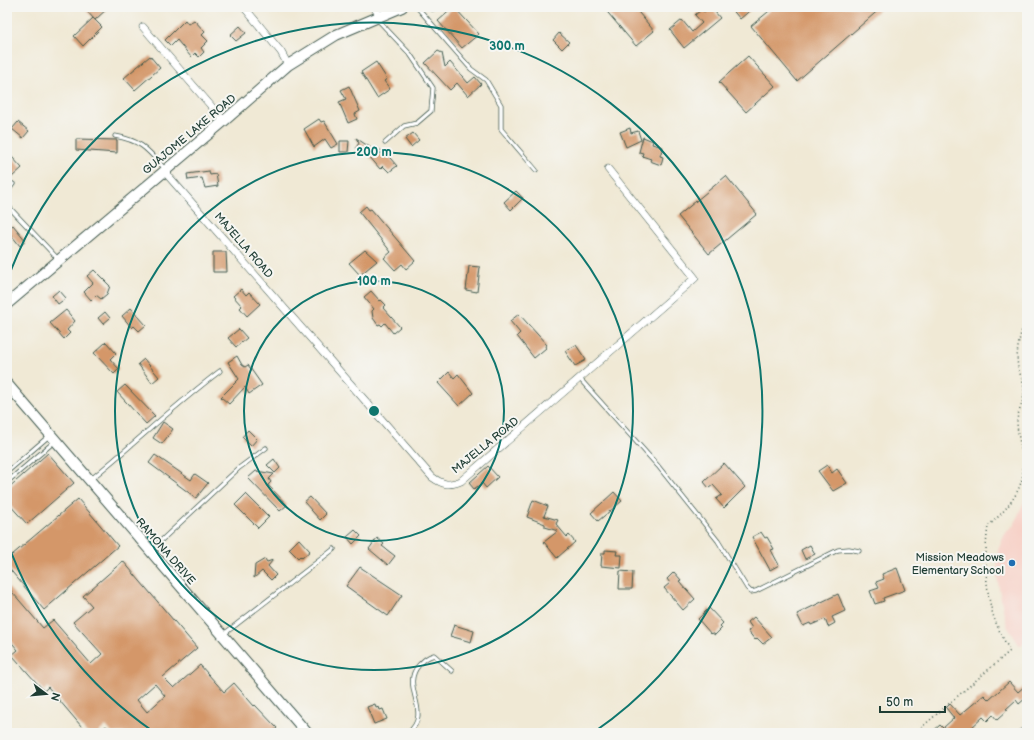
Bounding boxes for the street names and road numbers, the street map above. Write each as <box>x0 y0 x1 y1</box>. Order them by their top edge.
street label: GUAJOME LAKE ROAD <box>140 92 239 177</box>
street label: MAJELLA ROAD <box>212 210 276 281</box>
street label: MAJELLA ROAD <box>449 414 521 476</box>
street label: RAMONA DRIVE <box>133 515 198 587</box>

